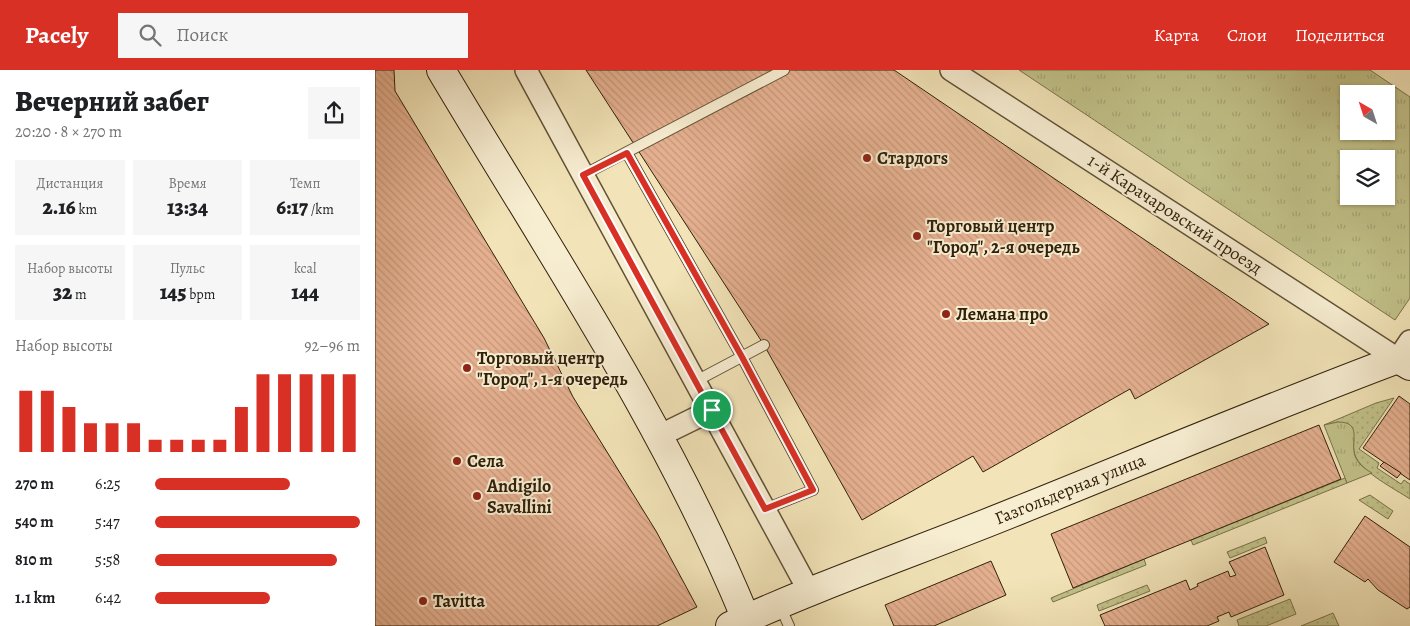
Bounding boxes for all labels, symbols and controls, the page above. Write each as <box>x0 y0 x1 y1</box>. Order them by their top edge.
search box <box>118 13 468 58</box>
text: Pacely <box>25 19 88 51</box>
icon: search <box>136 21 164 49</box>
text: Поиск <box>176 22 228 48</box>
text: Карта <box>1154 23 1199 47</box>
text: Слои <box>1227 23 1267 47</box>
text: Поделиться <box>1295 23 1385 47</box>
text: Вечерний забег <box>15 83 209 121</box>
north arrow <box>1340 85 1395 140</box>
map controls <box>1340 85 1395 205</box>
button: share <box>308 87 360 139</box>
text: 20:20 · 8 × 270 m <box>15 121 122 143</box>
place label: Стардогs <box>877 146 948 170</box>
street label: 1-й Карачаровский проезд <box>1083 148 1267 280</box>
button: layers <box>1340 150 1395 205</box>
marker: Стардогs <box>861 152 873 164</box>
text: Дистанция <box>36 174 103 193</box>
text: Время <box>168 174 207 193</box>
text: Темп <box>290 174 320 193</box>
text: 2.16 <box>43 193 76 221</box>
text: 13:34 <box>167 193 208 221</box>
text: 6:17 <box>276 193 308 221</box>
text: km <box>76 200 97 219</box>
text: /km <box>308 200 334 219</box>
place label: Торговый центр "Город", 2-я очередь <box>927 214 1080 259</box>
marker: Торговый центр "Город", 2-я очередь <box>911 230 923 242</box>
text: Набор высоты <box>27 259 113 278</box>
text: Пульс <box>170 259 205 278</box>
text: kcal <box>294 259 316 278</box>
text: 32 <box>53 278 72 306</box>
text: 145 <box>160 278 186 306</box>
text: 144 <box>291 278 319 306</box>
text: m <box>72 285 87 304</box>
text: bpm <box>186 285 215 304</box>
place label: Лемана про <box>956 302 1048 326</box>
marker: Лемана про <box>940 308 952 320</box>
text: Набор высоты <box>15 335 113 357</box>
text: 92–96 m <box>304 335 360 357</box>
place label: Торговый центр "Город", 1-я очередь <box>477 346 628 391</box>
marker: Торговый центр "Город", 1-я очередь <box>461 362 473 374</box>
pin <box>691 389 733 431</box>
icon: arrive <box>698 396 726 424</box>
street label: Газгольдерная улица <box>991 448 1150 530</box>
place label: Села <box>467 449 504 473</box>
marker: Села <box>451 455 463 467</box>
text: 270 m <box>15 473 54 495</box>
text: 6:25 <box>95 473 121 495</box>
place label: Andigilo Savallini <box>486 474 552 519</box>
marker: Andigilo Savallini <box>471 490 483 502</box>
text: 540 m <box>15 511 54 533</box>
text: 5:47 <box>95 511 120 533</box>
text: 810 m <box>15 549 53 571</box>
text: 5:58 <box>95 549 120 571</box>
text: 1.1 km <box>15 587 55 609</box>
text: 6:42 <box>95 587 121 609</box>
place label: Tavitta <box>433 589 486 613</box>
marker: Tavitta <box>417 595 429 607</box>

